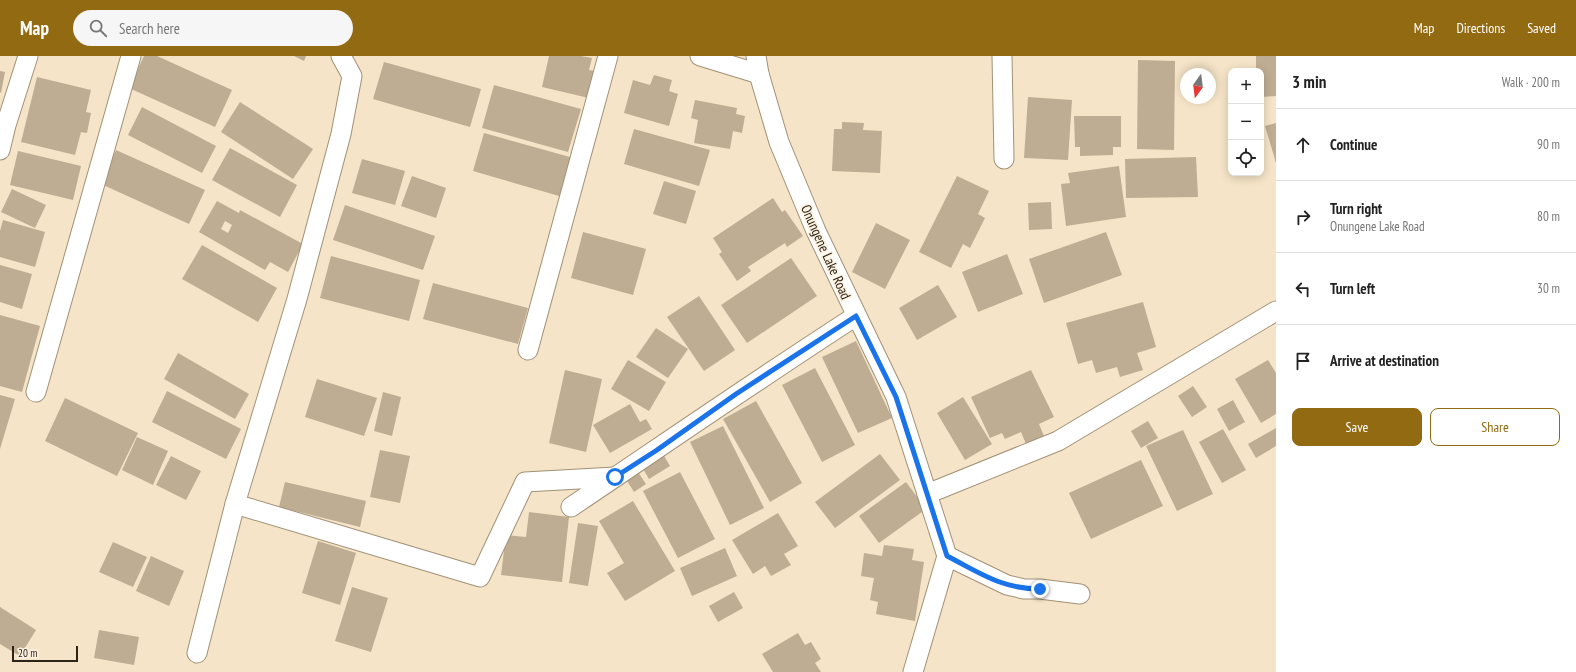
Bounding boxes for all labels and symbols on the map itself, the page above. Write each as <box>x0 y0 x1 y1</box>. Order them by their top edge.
north arrow <box>1180 68 1216 104</box>
street label: Onungene Lake Road <box>797 202 855 302</box>
route start <box>606 468 624 486</box>
route end <box>1031 580 1049 598</box>
scale bar <box>12 644 78 663</box>

